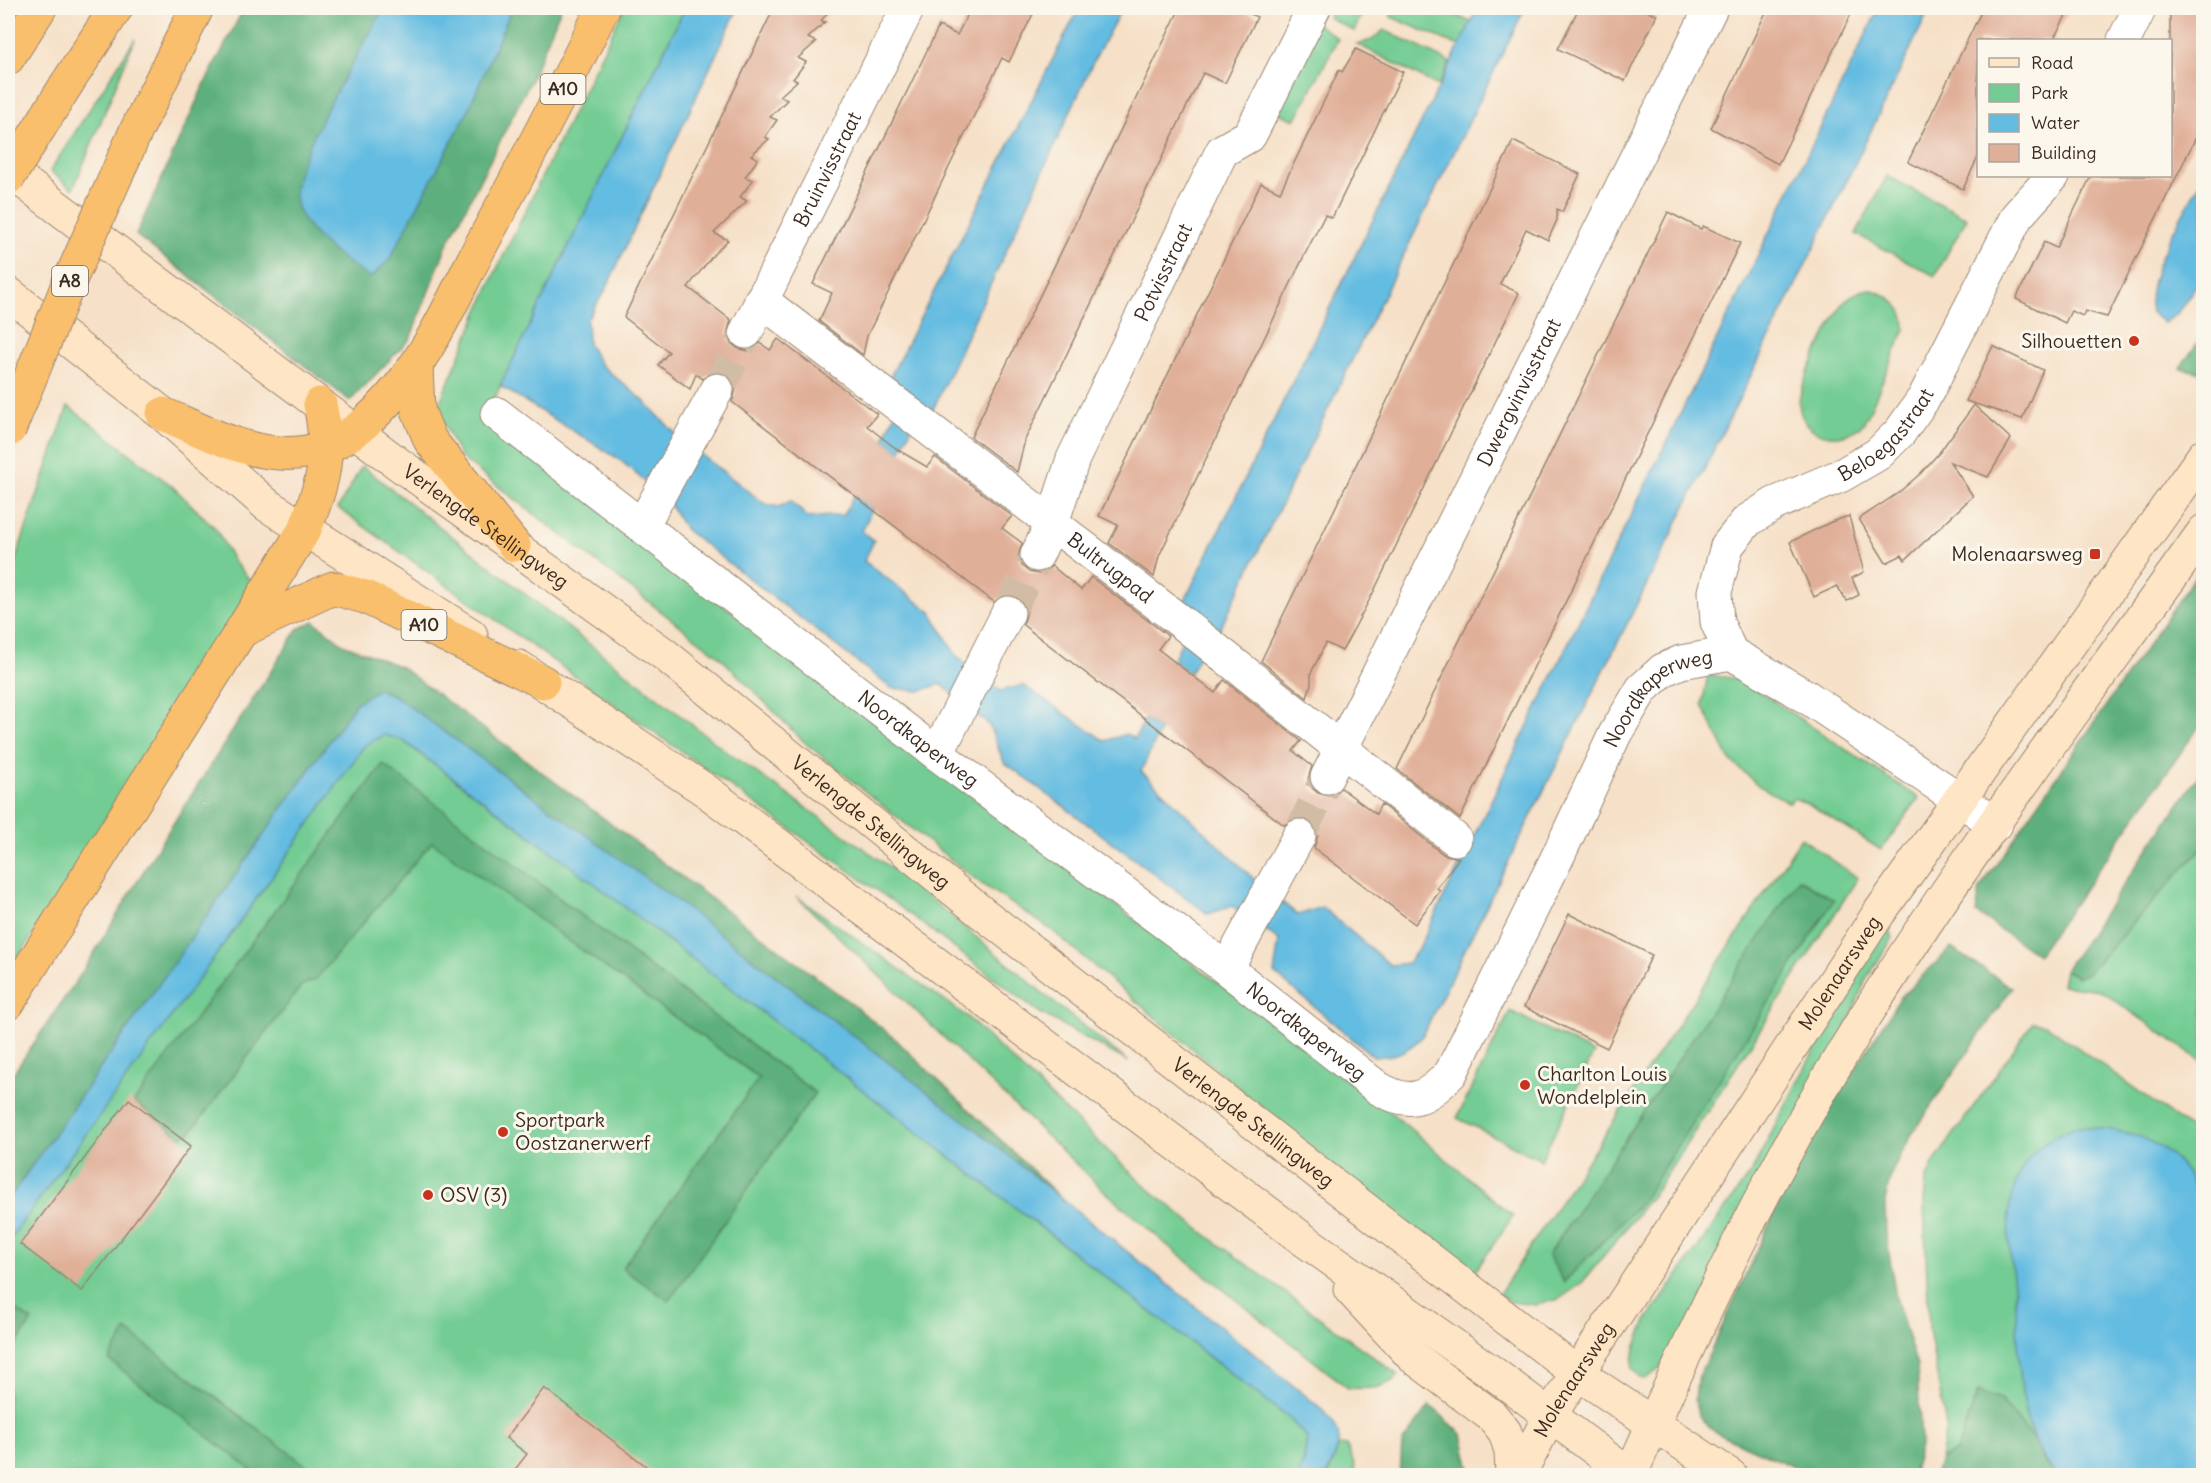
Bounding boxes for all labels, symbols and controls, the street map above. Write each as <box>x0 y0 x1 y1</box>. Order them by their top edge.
legend <box>1977 39 2172 177</box>
text: Road <box>2031 51 2074 74</box>
road number: A10 <box>540 74 586 104</box>
text: Park <box>2031 81 2068 104</box>
street label: Bruinvisstraat <box>788 107 866 231</box>
text: Water <box>2031 111 2081 134</box>
text: Building <box>2031 141 2096 164</box>
street label: Potvisstraat <box>1128 219 1197 325</box>
road number: A8 <box>52 266 88 296</box>
street label: Dwergvinvisstraat <box>1471 314 1566 470</box>
place label: Silhouetten <box>2021 328 2122 353</box>
marker: Silhouetten <box>2127 334 2141 348</box>
street label: Beloegastraat <box>1833 384 1939 487</box>
street label: Verlengde Stellingweg <box>398 458 574 594</box>
street label: Bultrugpad <box>1063 526 1159 608</box>
place label: Molenaarsweg <box>1951 541 2083 566</box>
marker: Molenaarsweg <box>2088 547 2102 561</box>
road number: A10 <box>402 610 446 640</box>
street label: Noordkaperweg <box>1598 644 1714 751</box>
street label: Noordkaperweg <box>853 685 984 793</box>
street label: Verlengde Stellingweg <box>787 750 956 894</box>
street label: Molenaarsweg <box>1793 911 1886 1035</box>
street label: Noordkaperweg <box>1242 976 1371 1086</box>
street label: Verlengde Stellingweg <box>1167 1052 1339 1193</box>
place label: Charlton Louis Wondelplein <box>1537 1061 1667 1109</box>
marker: Charlton Louis Wondelplein <box>1518 1078 1532 1092</box>
place label: Sportpark Oostzanerwerf <box>515 1107 651 1155</box>
marker: Sportpark Oostzanerwerf <box>496 1125 510 1139</box>
place label: OSV (3) <box>440 1182 507 1207</box>
marker: OSV (3) <box>421 1188 435 1202</box>
street label: Molenaarsweg <box>1528 1317 1620 1441</box>

